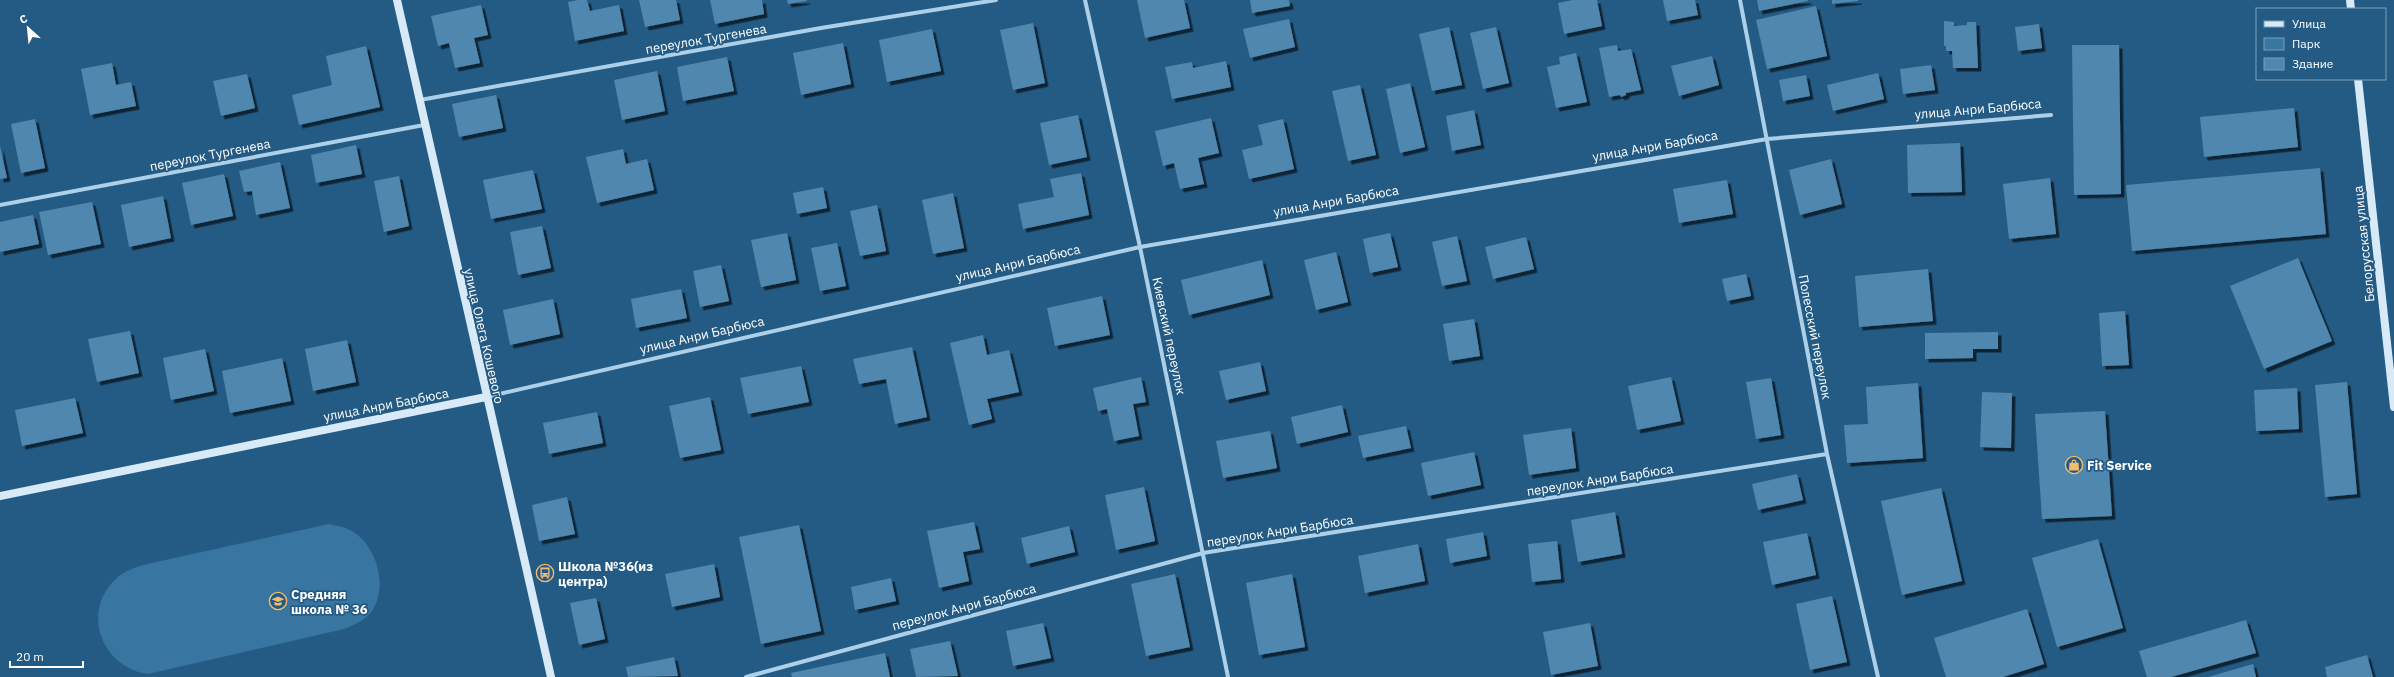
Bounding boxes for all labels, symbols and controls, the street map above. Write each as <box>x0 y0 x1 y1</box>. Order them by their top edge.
north arrow <box>8 8 48 48</box>
legend <box>2256 8 2386 80</box>
text: С <box>17 11 30 27</box>
text: Улица <box>2292 16 2326 31</box>
street label: переулок Тургенева <box>644 20 768 58</box>
text: Парк <box>2292 36 2321 51</box>
text: Здание <box>2292 56 2334 71</box>
street label: улица Анри Барбюса <box>1914 95 2042 123</box>
street label: улица Анри Барбюса <box>1591 127 1719 165</box>
street label: переулок Тургенева <box>148 135 272 175</box>
street label: улица Анри Барбюса <box>1272 182 1400 220</box>
street label: Белорусская улица <box>2349 185 2379 303</box>
street label: улица Анри Барбюса <box>954 240 1082 286</box>
street label: улица Олега Кошевого <box>460 267 508 405</box>
street label: Полесский переулок <box>1795 273 1835 401</box>
street label: Киевский переулок <box>1148 276 1190 396</box>
street label: улица Анри Барбюса <box>638 312 766 358</box>
street label: улица Анри Барбюса <box>322 385 450 425</box>
shop icon: Fit Service <box>2064 455 2084 475</box>
place label: Fit Service <box>2087 457 2152 474</box>
street label: переулок Анри Барбюса <box>1525 460 1675 500</box>
street label: переулок Анри Барбюса <box>1205 511 1355 551</box>
place label: Школа №36(из центра) <box>558 558 653 590</box>
bus stop icon: Школа №36(из центра) <box>535 563 555 583</box>
street label: переулок Анри Барбюса <box>890 580 1038 634</box>
place label: Средняя школа № 36 <box>291 586 368 618</box>
school or university icon: Средняя школа № 36 <box>268 591 288 611</box>
scale bar <box>10 643 83 669</box>
text: 20 m <box>16 649 44 664</box>

